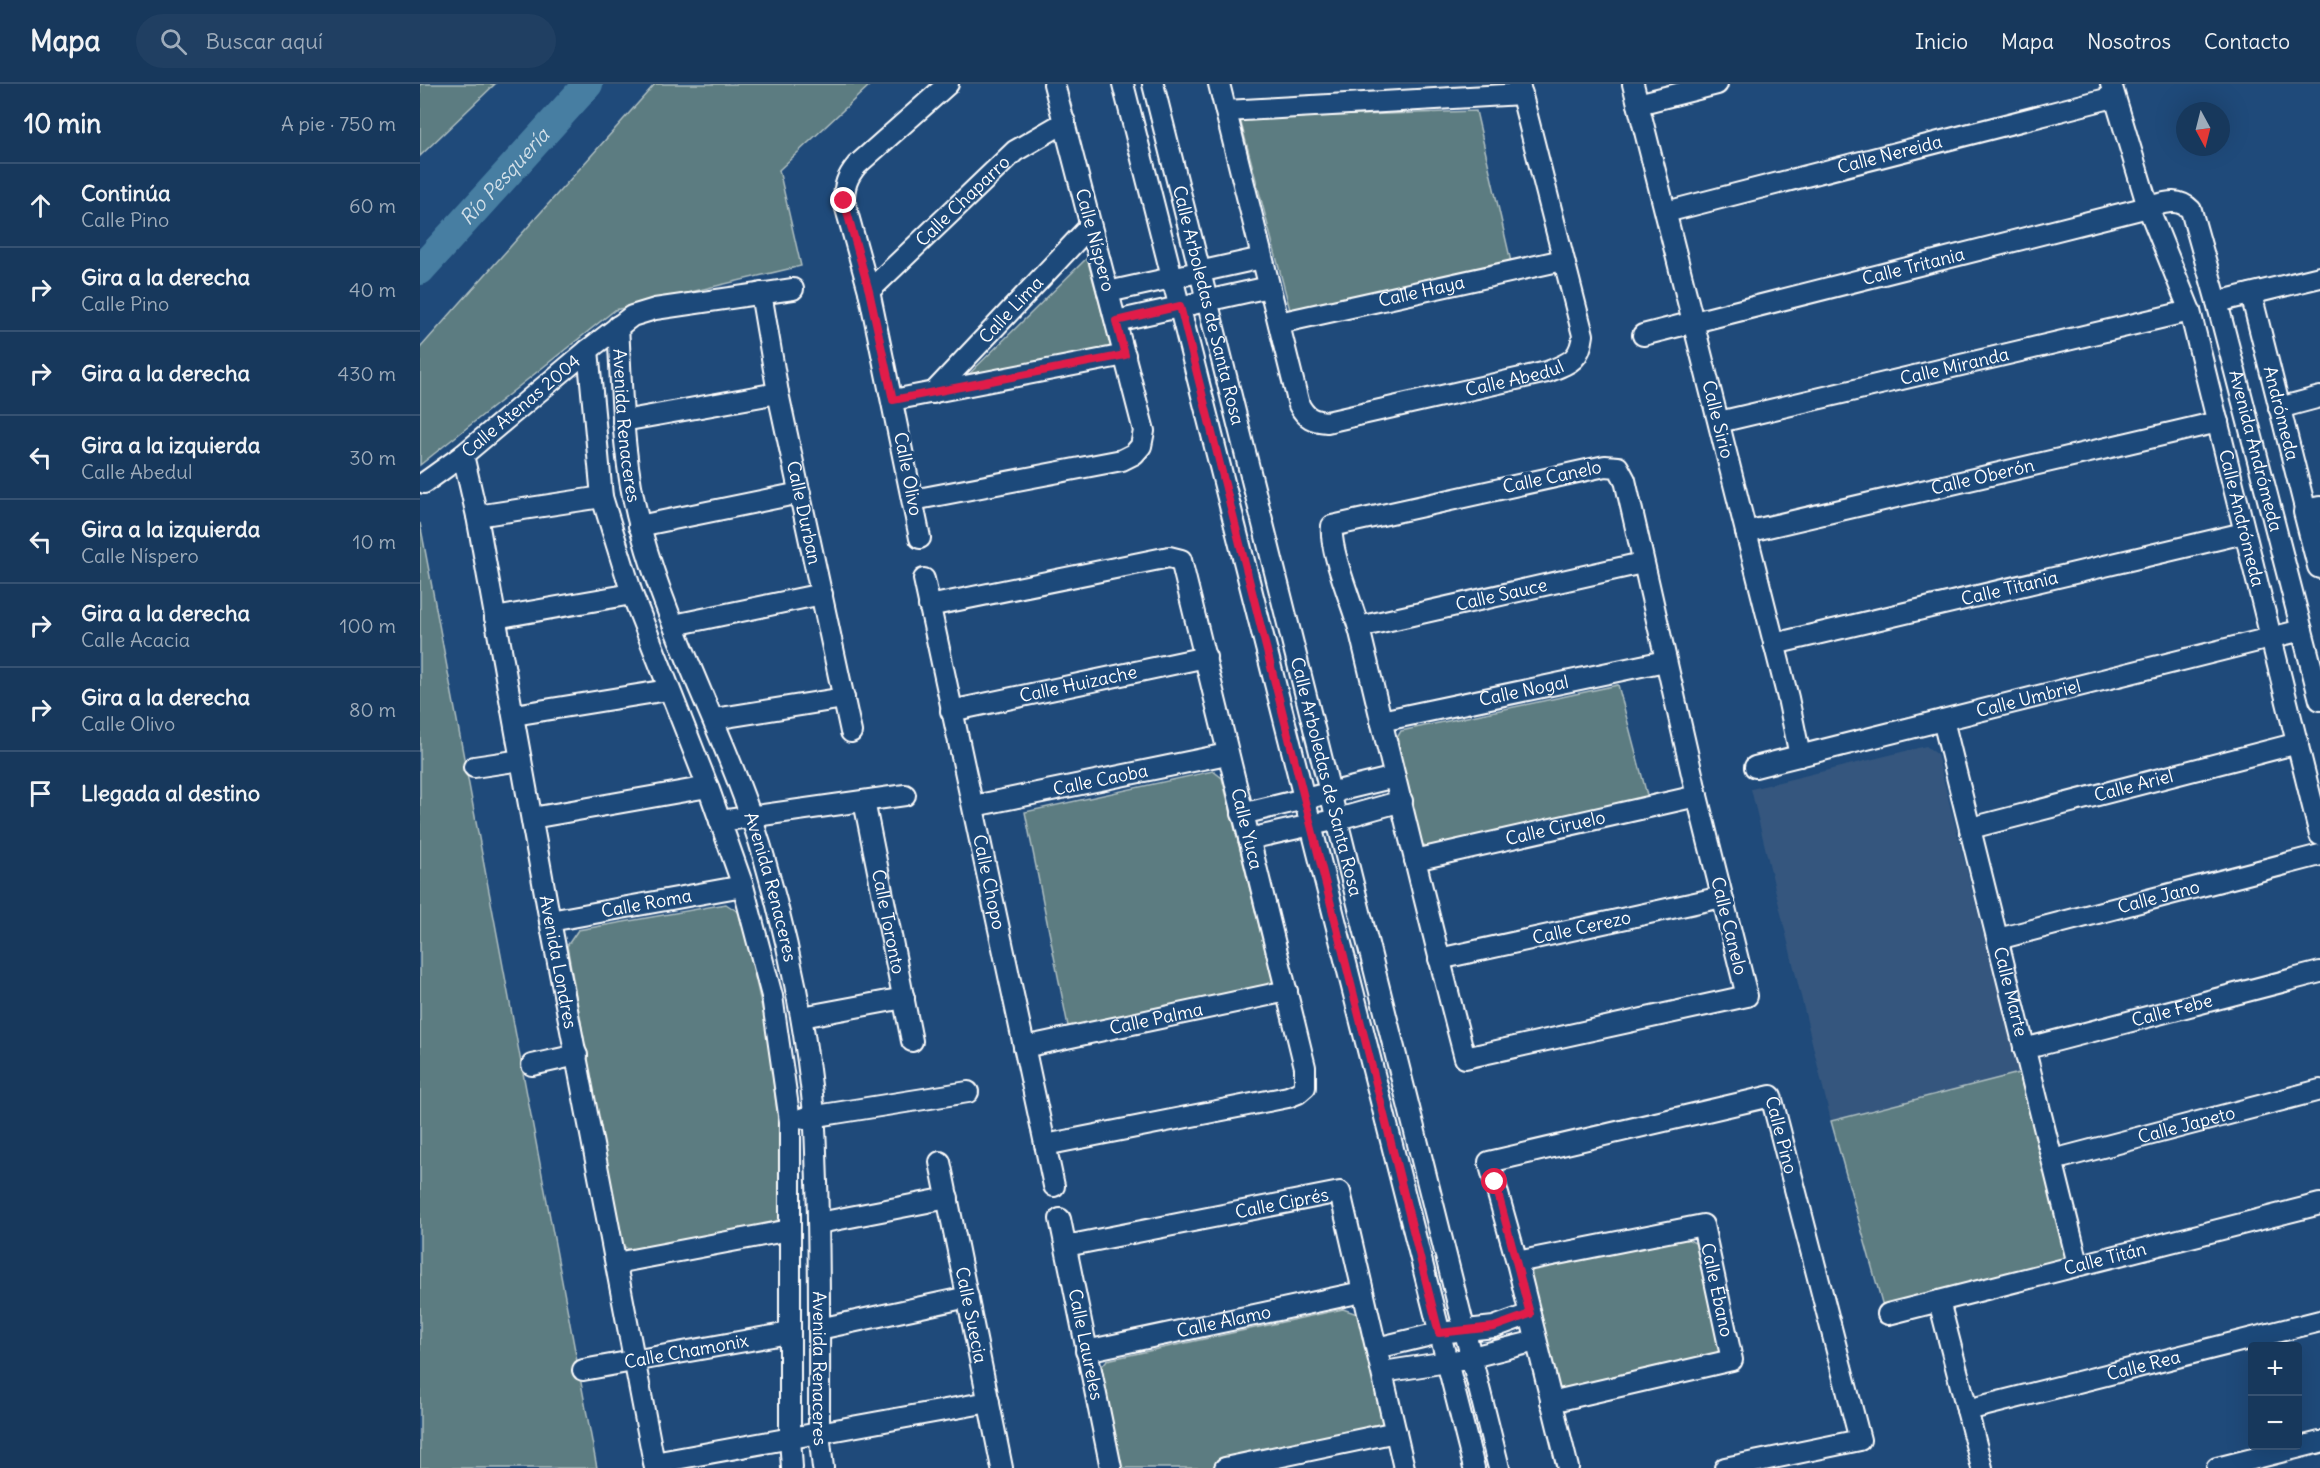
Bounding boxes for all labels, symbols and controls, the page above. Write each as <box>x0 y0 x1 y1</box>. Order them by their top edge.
search box <box>136 14 556 68</box>
text: Mapa <box>30 23 100 59</box>
icon: search <box>157 25 190 58</box>
text: Buscar aquí <box>205 27 323 55</box>
text: Inicio <box>1915 28 1968 55</box>
text: Mapa <box>2001 28 2054 55</box>
text: Nosotros <box>2087 28 2171 55</box>
text: Contacto <box>2204 28 2290 55</box>
north arrow <box>2176 102 2230 156</box>
text: 10 min <box>24 107 101 140</box>
text: A pie · 750 m <box>281 111 396 136</box>
water label: Río Pesquería <box>454 121 555 230</box>
street label: Calle Nereida <box>1835 130 1945 179</box>
street label: Calle Chaparro <box>911 150 1014 251</box>
text: Continúa <box>81 179 170 207</box>
street label: Calle Arboledas de Santa Rosa <box>1168 183 1250 427</box>
street label: Calle Níspero <box>1071 186 1120 294</box>
route end <box>830 187 856 213</box>
icon: ahead <box>24 189 57 222</box>
text: 60 m <box>349 193 396 218</box>
text: Calle Pino <box>81 207 169 232</box>
street label: Calle Tritania <box>1860 242 1967 290</box>
text: Gira a la derecha <box>81 263 250 291</box>
street label: Calle Haya <box>1376 270 1467 312</box>
street label: Calle Lima <box>974 271 1048 348</box>
icon: right <box>24 273 57 306</box>
text: 40 m <box>349 277 396 302</box>
text: Calle Pino <box>81 291 169 316</box>
street label: Calle Miranda <box>1898 342 2011 390</box>
street label: Avenida Renaceres <box>608 348 646 504</box>
street label: Calle Atenas 2004 <box>457 349 585 462</box>
street label: Calle Abedul <box>1463 354 1567 401</box>
icon: right <box>24 357 57 390</box>
text: Gira a la derecha <box>81 359 250 387</box>
text: 430 m <box>338 361 396 386</box>
street label: Andrómeda <box>2259 364 2305 463</box>
street label: Avenida Andrómeda <box>2224 368 2288 534</box>
street label: Calle Sirio <box>1697 378 1739 461</box>
street label: Calle Olivo <box>889 430 928 518</box>
text: Gira a la izquierda <box>81 431 260 459</box>
icon: left <box>24 441 57 474</box>
text: 30 m <box>349 445 396 470</box>
street label: Calle Andrómeda <box>2214 447 2270 589</box>
street label: Calle Oberón <box>1929 453 2036 500</box>
street label: Calle Canelo <box>1500 455 1603 498</box>
text: Calle Abedul <box>81 459 193 484</box>
street label: Calle Durban <box>782 459 827 567</box>
text: Gira a la izquierda <box>81 515 260 543</box>
icon: left <box>24 525 57 558</box>
text: 10 m <box>353 529 396 554</box>
text: Calle Níspero <box>81 543 199 568</box>
street label: Calle Titania <box>1959 565 2060 610</box>
street label: Calle Sauce <box>1453 573 1549 616</box>
text: Gira a la derecha <box>81 599 250 627</box>
icon: right <box>24 609 57 642</box>
text: 100 m <box>339 613 396 638</box>
text: Calle Acacia <box>81 627 190 652</box>
street label: Calle Arboledas de Santa Rosa <box>1286 655 1368 899</box>
street label: Calle Huizache <box>1017 660 1139 707</box>
street label: Calle Nogal <box>1477 670 1571 711</box>
street label: Calle Umbriel <box>1974 674 2083 722</box>
text: Gira a la derecha <box>81 683 250 711</box>
icon: right <box>24 693 57 726</box>
text: 80 m <box>349 697 396 722</box>
text: Calle Olivo <box>81 711 175 736</box>
street label: Calle Caoba <box>1051 759 1150 801</box>
street label: Calle Ariel <box>2091 764 2175 807</box>
icon: arrive <box>24 777 57 810</box>
text: Llegada al destino <box>81 779 260 807</box>
street label: Calle Yuca <box>1226 786 1268 872</box>
street label: Calle Ciruelo <box>1503 805 1607 850</box>
street label: Avenida Renaceres <box>739 809 802 964</box>
street label: Calle Chopo <box>968 832 1011 932</box>
street label: Calle Toronto <box>867 867 910 976</box>
street label: Calle Canelo <box>1706 874 1753 977</box>
street label: Calle Jano <box>2115 875 2202 918</box>
street label: Calle Roma <box>599 884 693 923</box>
street label: Avenida Londres <box>535 894 582 1031</box>
street label: Calle Cerezo <box>1530 905 1633 949</box>
street label: Calle Marte <box>1989 944 2033 1039</box>
street label: Calle Febe <box>2129 988 2215 1032</box>
street label: Calle Palma <box>1107 997 1205 1040</box>
street label: Calle Pino <box>1760 1094 1803 1176</box>
street label: Calle Japeto <box>2135 1101 2237 1148</box>
route start <box>1481 1168 1507 1194</box>
street label: Calle Ciprés <box>1233 1183 1331 1223</box>
street label: Calle Titán <box>2061 1237 2149 1280</box>
street label: Calle Ébano <box>1696 1241 1739 1339</box>
street label: Calle Suecia <box>950 1265 992 1365</box>
street label: Calle Laureles <box>1064 1287 1109 1402</box>
street label: Avenida Renaceres <box>808 1291 832 1447</box>
street label: Calle Álamo <box>1174 1300 1273 1342</box>
street label: Calle Chamonix <box>622 1328 750 1373</box>
map controls <box>2248 1342 2302 1450</box>
button: + <box>2248 1342 2302 1396</box>
street label: Calle Rea <box>2104 1345 2183 1385</box>
button: − <box>2248 1396 2302 1450</box>

